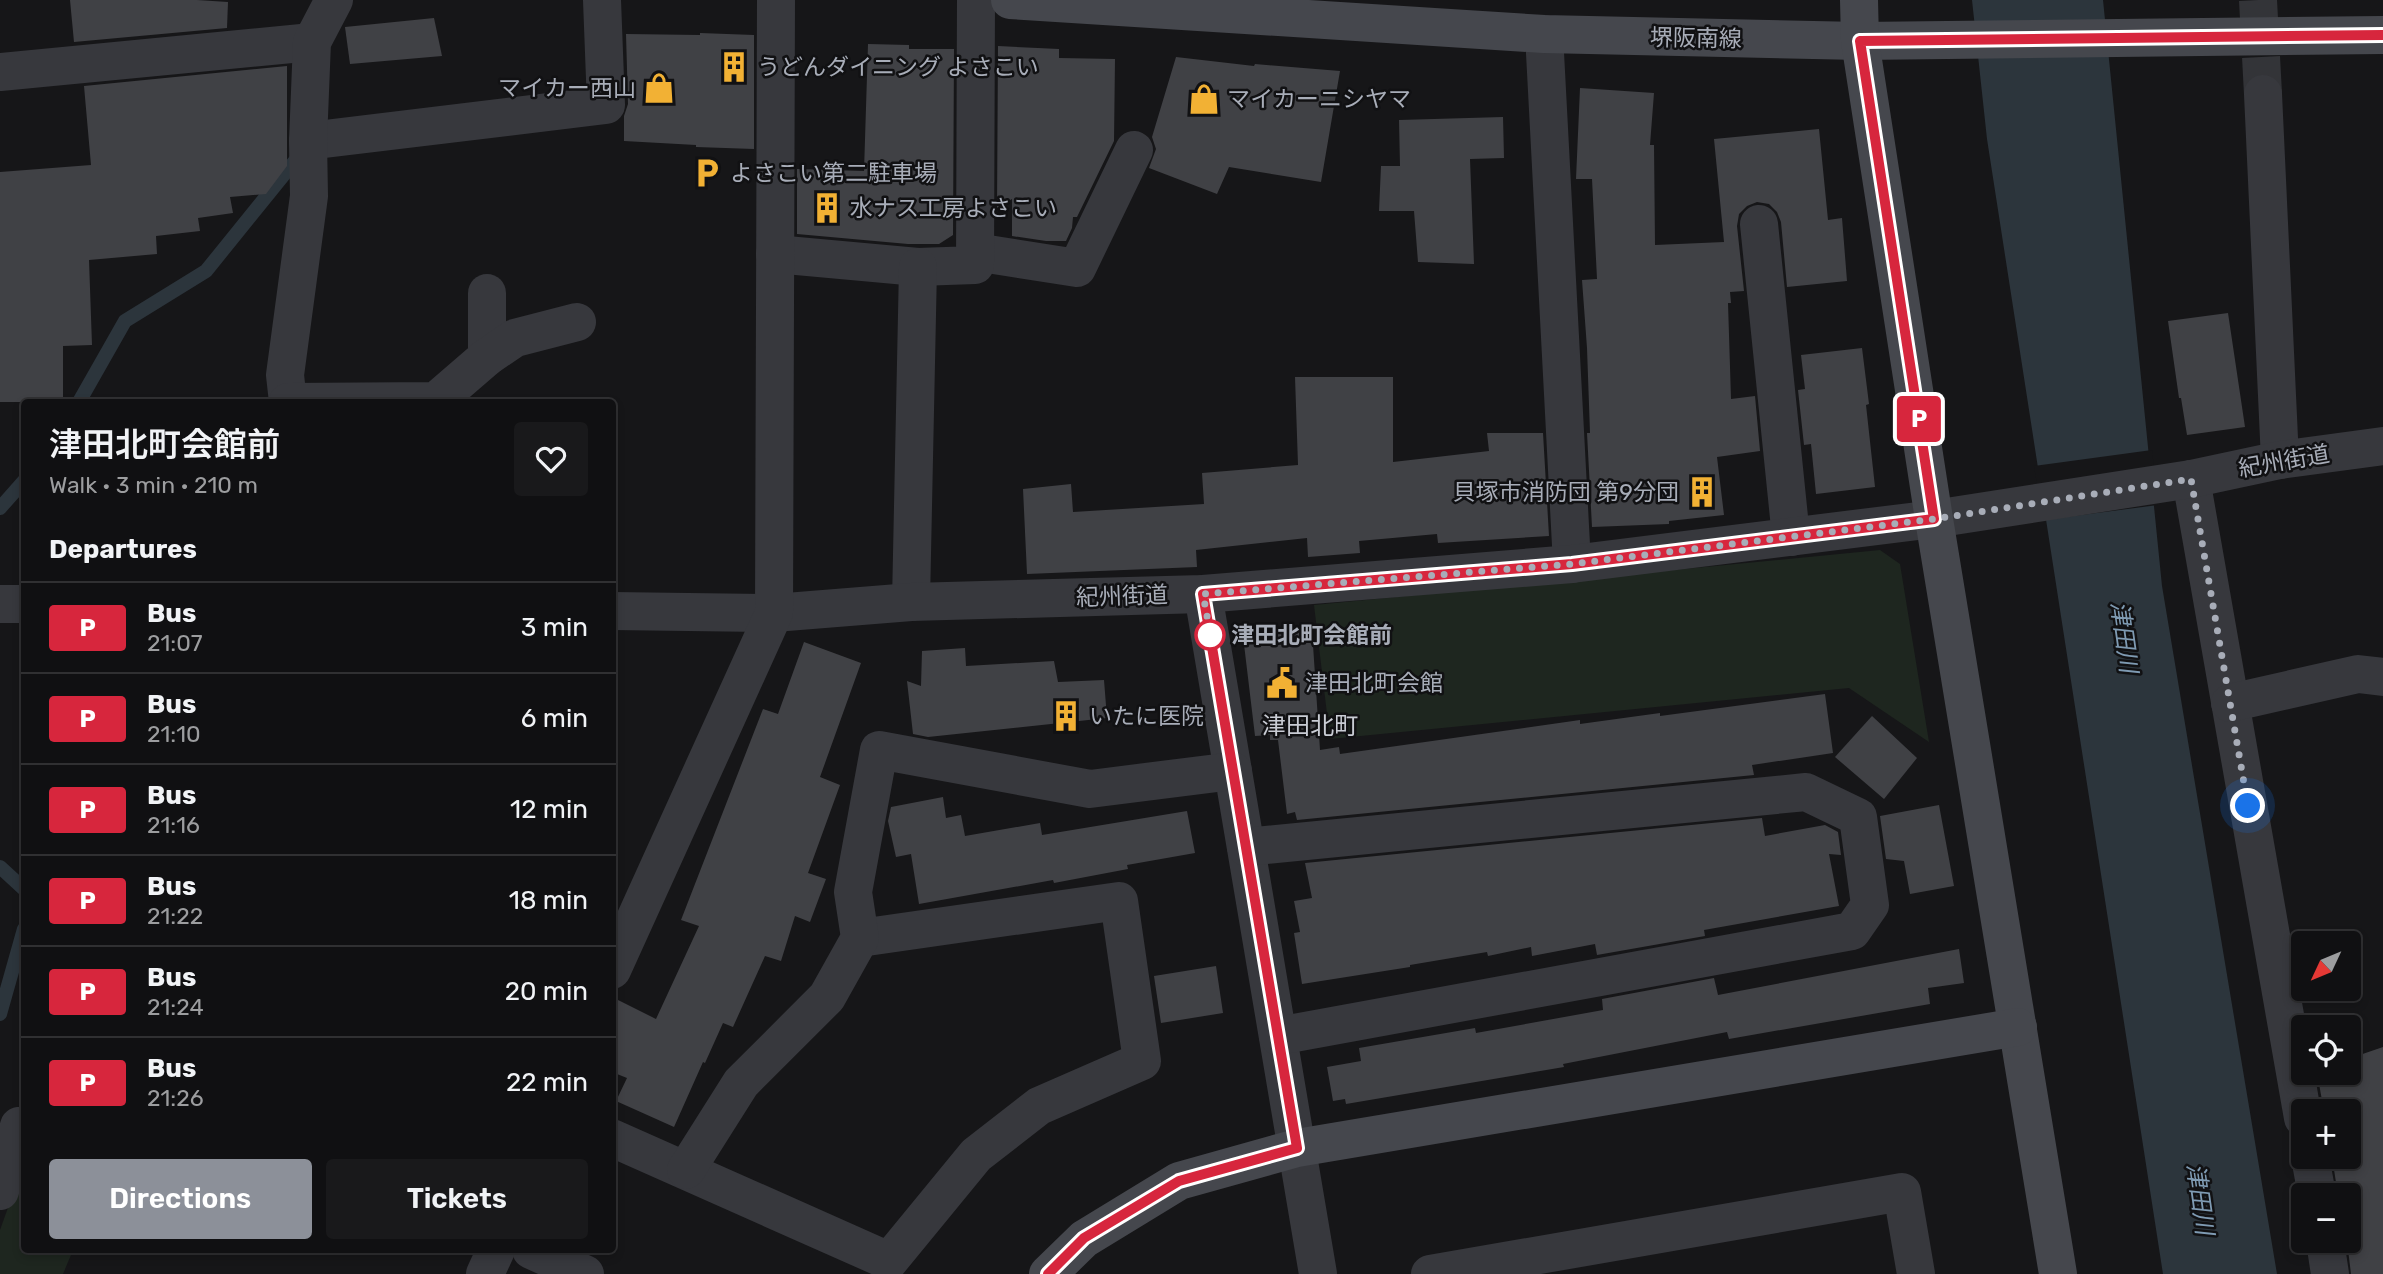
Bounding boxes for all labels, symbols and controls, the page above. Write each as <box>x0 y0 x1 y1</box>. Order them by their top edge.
street label: 堺阪南線 <box>1650 23 1742 53</box>
building icon: うどんダイニング よさこい <box>717 50 751 84</box>
place label: うどんダイニング よさこい <box>757 53 1039 81</box>
shop icon: マイカー西山 <box>642 71 676 105</box>
place label: マイカー西山 <box>498 74 636 102</box>
shop icon: マイカーニシヤマ <box>1187 82 1221 116</box>
place label: マイカーニシヤマ <box>1227 85 1411 113</box>
parking icon: よさこい第二駐車場 <box>690 156 724 190</box>
place label: よさこい第二駐車場 <box>730 159 937 187</box>
building icon: 水ナス工房よさこい <box>810 191 844 225</box>
place label: 水ナス工房よさこい <box>850 194 1057 222</box>
line badge: P <box>1896 396 1942 442</box>
text: P <box>1911 405 1927 433</box>
button: heart <box>514 422 588 496</box>
text: 津田北町会館前 <box>49 425 280 464</box>
street label: 紀州街道 <box>2236 439 2332 483</box>
text: Walk · 3 min · 210 m <box>49 471 258 499</box>
building icon: 貝塚市消防団 第9分団 <box>1685 475 1719 509</box>
place label: 貝塚市消防団 第9分団 <box>1453 478 1679 506</box>
text: Departures <box>49 534 197 565</box>
street label: 紀州街道 <box>1076 580 1168 612</box>
text: Bus <box>147 598 196 629</box>
water label: 津田川 <box>2105 599 2143 678</box>
text: 3 min <box>521 612 588 643</box>
text: P <box>79 614 96 642</box>
marker: 津田北町会館前 <box>1195 620 1225 650</box>
place label: 津田北町会館前 <box>1231 621 1392 649</box>
text: 21:07 <box>147 629 203 657</box>
public building icon: 津田北町会館 <box>1265 666 1299 700</box>
place label: 津田北町会館 <box>1305 669 1443 697</box>
text: Bus <box>147 689 196 720</box>
building icon: いたに医院 <box>1049 699 1083 733</box>
place label: いたに医院 <box>1089 702 1204 730</box>
text: 6 min <box>521 703 588 734</box>
text: P <box>79 705 96 733</box>
district label: 津田北町 <box>1262 712 1358 740</box>
text: 21:10 <box>147 720 201 748</box>
text: Bus <box>147 780 196 811</box>
your location <box>2230 788 2265 823</box>
text: 12 min <box>510 794 588 825</box>
text: P <box>79 796 96 824</box>
text: 21:16 <box>147 811 200 839</box>
text: Bus <box>147 871 196 902</box>
text: 18 min <box>509 885 588 916</box>
text: P <box>79 887 96 915</box>
text: 21:22 <box>147 902 203 930</box>
north arrow <box>2291 931 2361 1001</box>
map controls <box>2291 931 2361 1253</box>
text: Bus <box>147 962 196 993</box>
text: 20 min <box>505 976 588 1007</box>
text: P <box>79 978 96 1006</box>
text: 21:24 <box>147 993 204 1021</box>
button: locate <box>2291 1015 2361 1085</box>
text: Bus <box>147 1053 196 1084</box>
text: 22 min <box>506 1067 588 1098</box>
text: P <box>79 1069 96 1097</box>
text: 21:26 <box>147 1084 204 1112</box>
button: + <box>2291 1099 2361 1169</box>
button: Directions <box>49 1159 312 1239</box>
button: Tickets <box>326 1159 588 1239</box>
water label: 津田川 <box>2181 1161 2219 1240</box>
button: − <box>2291 1183 2361 1253</box>

